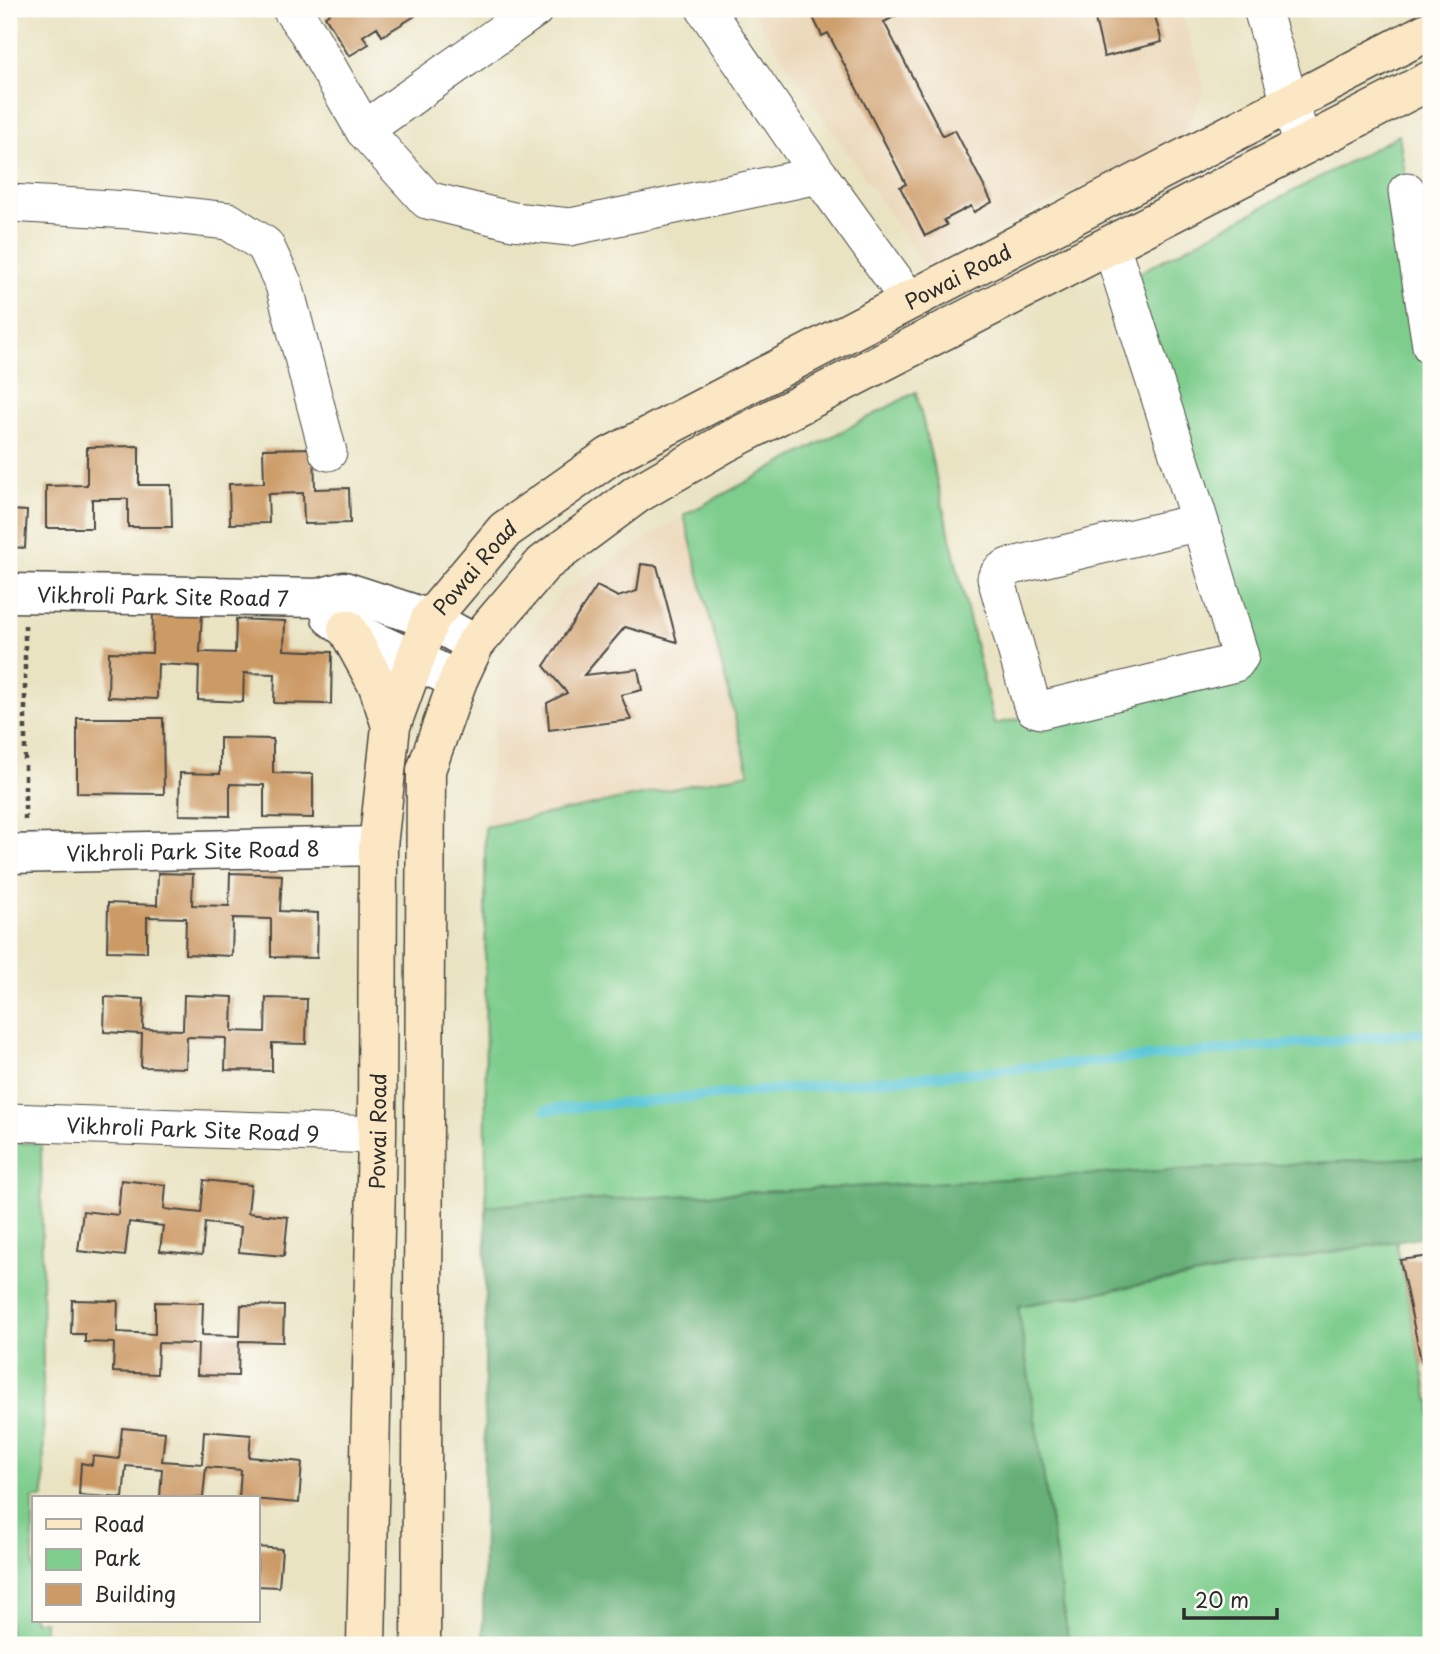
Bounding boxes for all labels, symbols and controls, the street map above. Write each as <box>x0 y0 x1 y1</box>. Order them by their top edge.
street label: Powai Road <box>898 235 1017 317</box>
street label: Powai Road <box>424 511 522 622</box>
street label: Vikhroli Park Site Road 7 <box>37 577 289 614</box>
street label: Vikhroli Park Site Road 8 <box>66 831 320 869</box>
street label: Powai Road <box>360 1073 393 1190</box>
street label: Vikhroli Park Site Road 9 <box>66 1108 320 1149</box>
legend <box>32 1496 259 1622</box>
text: Road <box>94 1507 145 1539</box>
text: Park <box>94 1541 141 1573</box>
text: Building <box>94 1577 176 1609</box>
scale bar <box>1184 1577 1277 1621</box>
text: 20 m <box>1195 1583 1249 1615</box>

